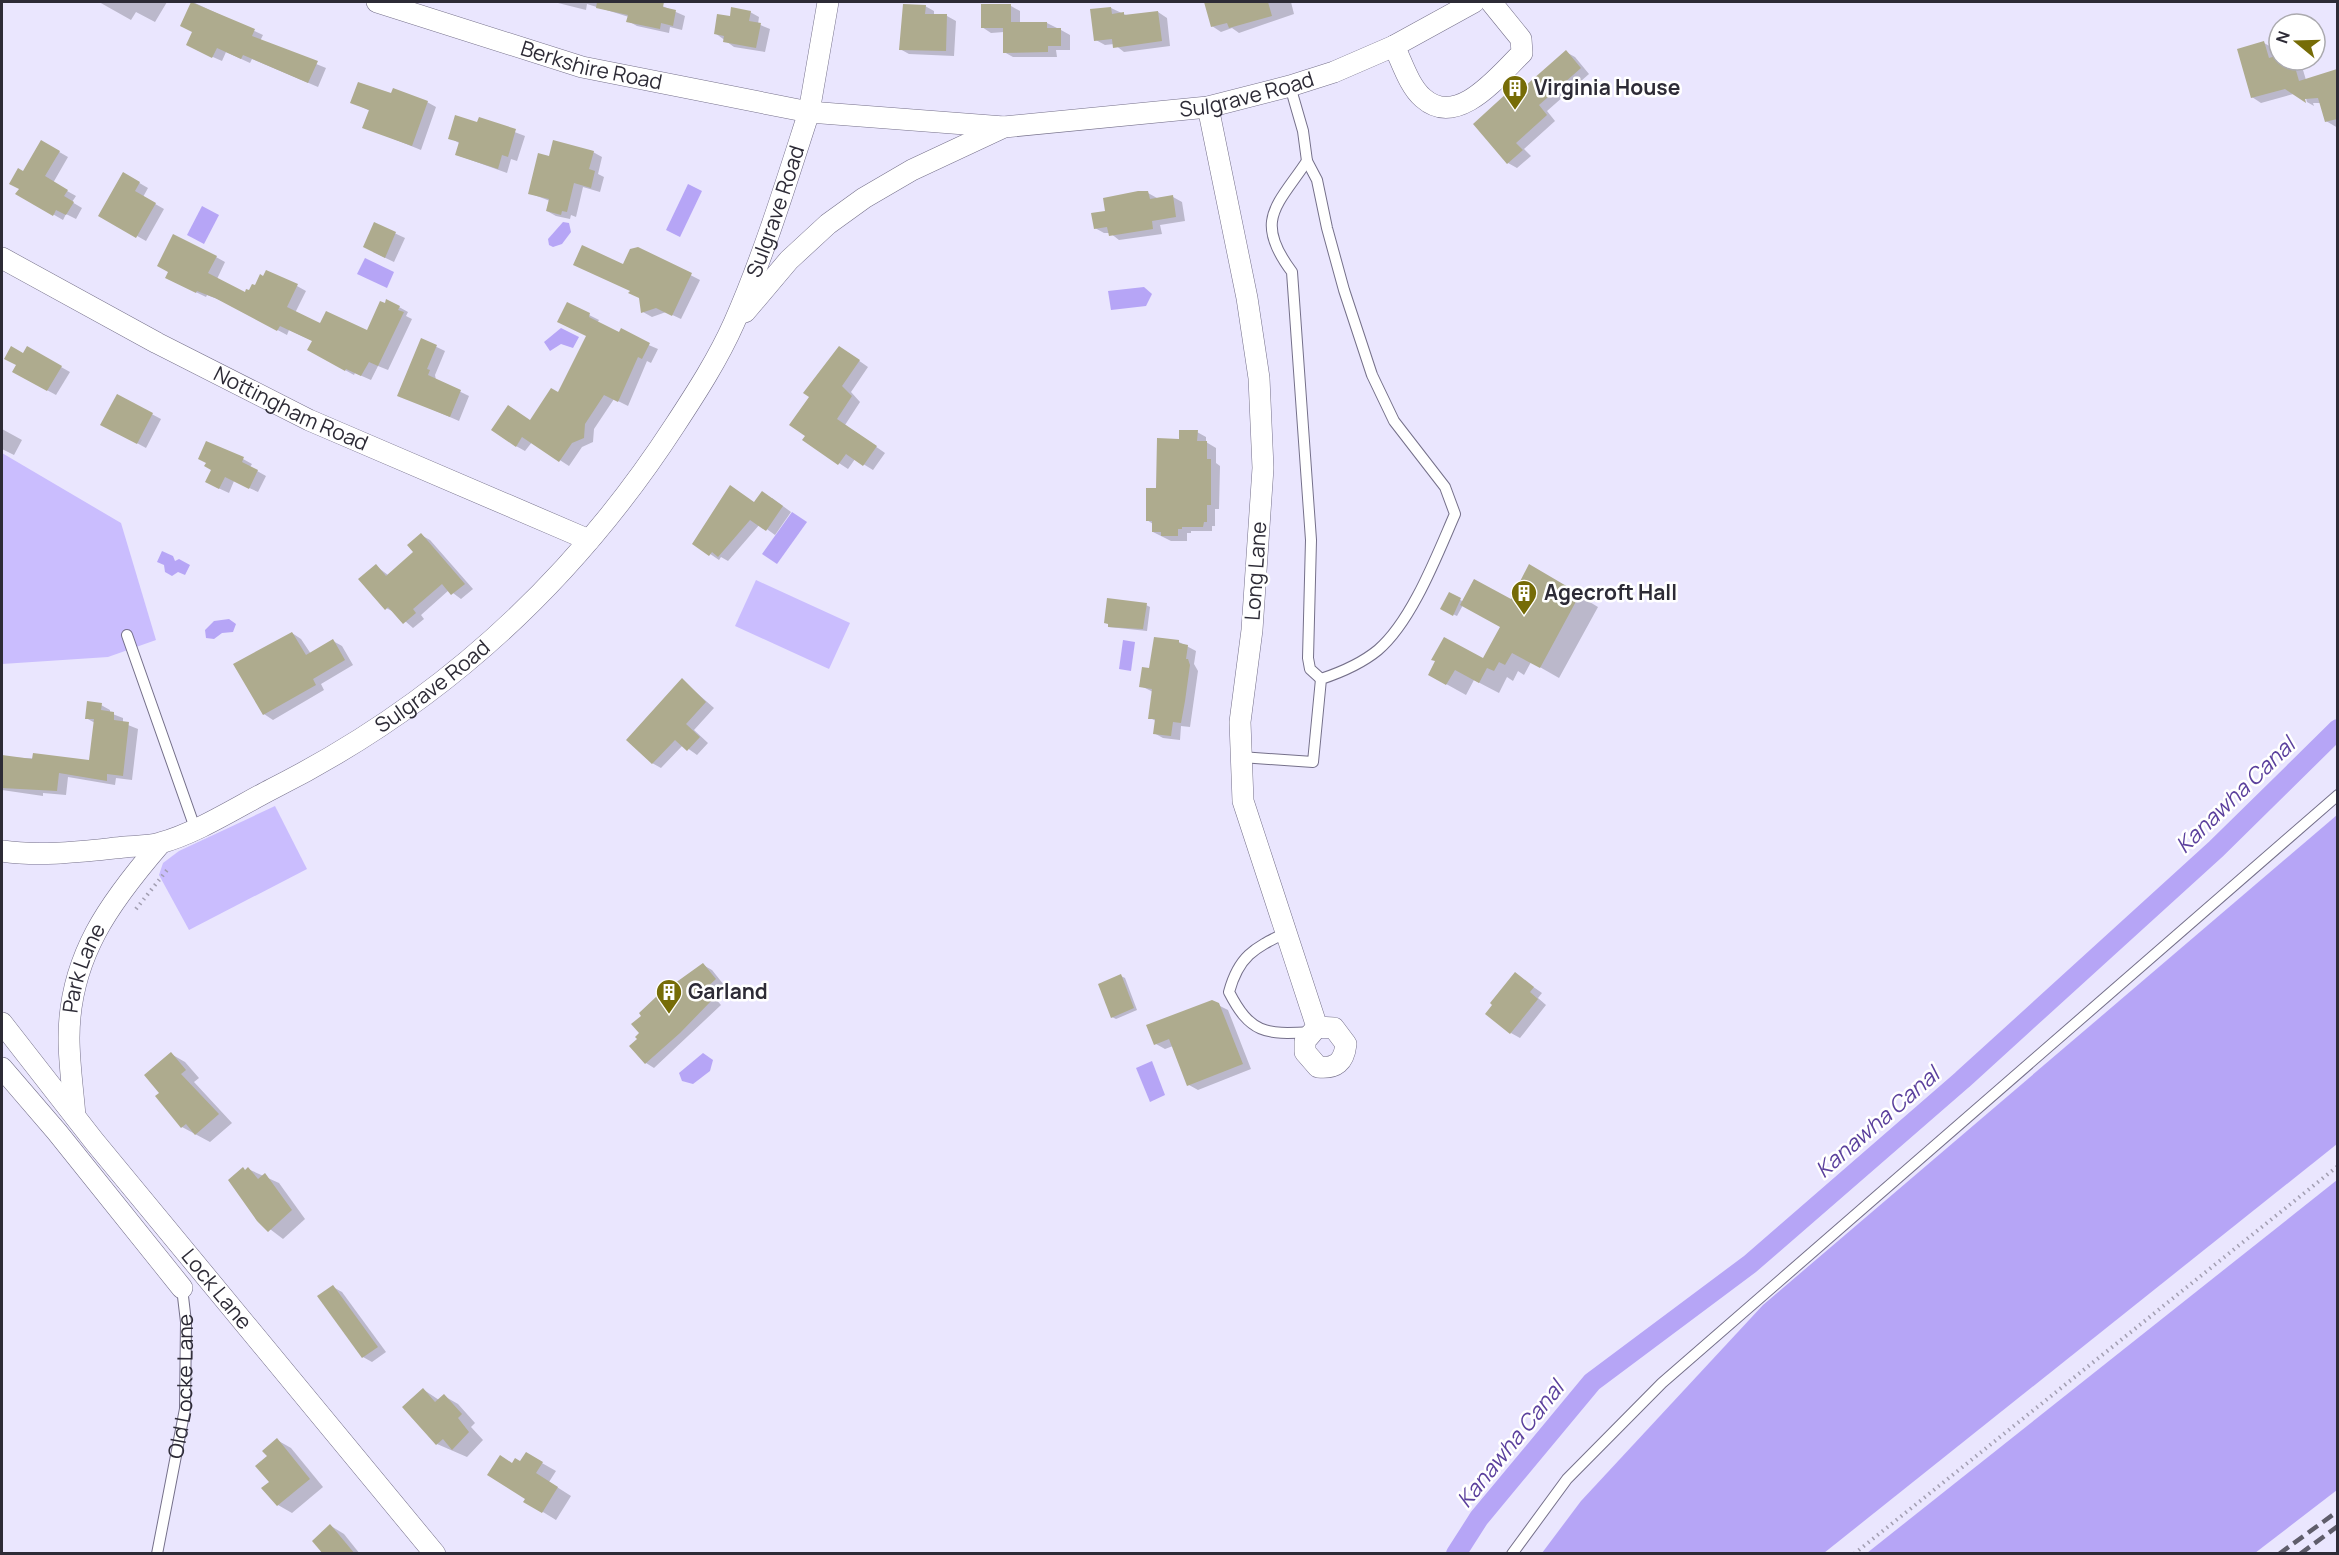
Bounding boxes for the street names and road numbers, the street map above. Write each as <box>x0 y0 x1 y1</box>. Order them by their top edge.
street label: Berkshire Road <box>517 33 665 96</box>
street label: Sulgrave Road <box>1178 64 1317 123</box>
street label: Sulgrave Road <box>739 142 810 281</box>
street label: Nottingham Road <box>209 359 373 457</box>
street label: Long Lane <box>1238 520 1272 621</box>
street label: Sulgrave Road <box>369 633 495 739</box>
street label: Park Lane <box>55 918 111 1015</box>
street label: Lock Lane <box>176 1243 259 1335</box>
street label: Old Locke Lane <box>161 1313 199 1461</box>

